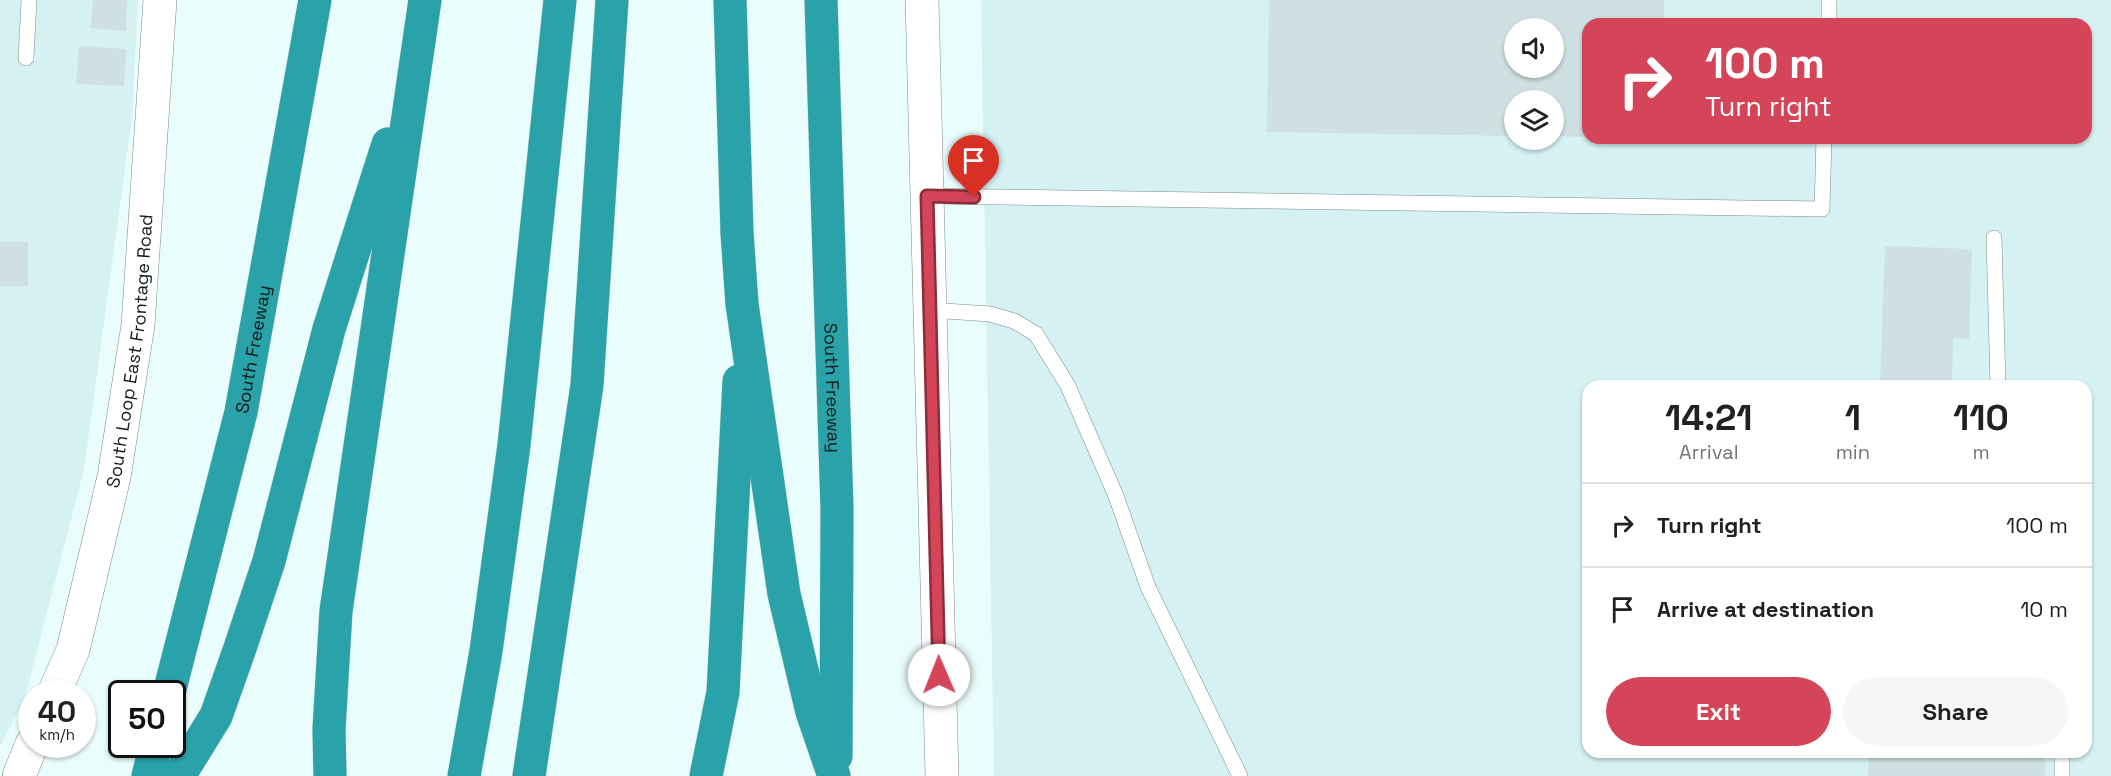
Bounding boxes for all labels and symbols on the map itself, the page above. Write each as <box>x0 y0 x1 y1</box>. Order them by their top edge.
pin <box>948 135 999 197</box>
street label: South Loop East Frontage Road <box>100 213 157 490</box>
street label: South Freeway <box>229 283 275 415</box>
street label: South Freeway <box>820 323 847 453</box>
position arrow <box>907 643 971 707</box>
speed limit sign: 50 <box>108 680 186 758</box>

